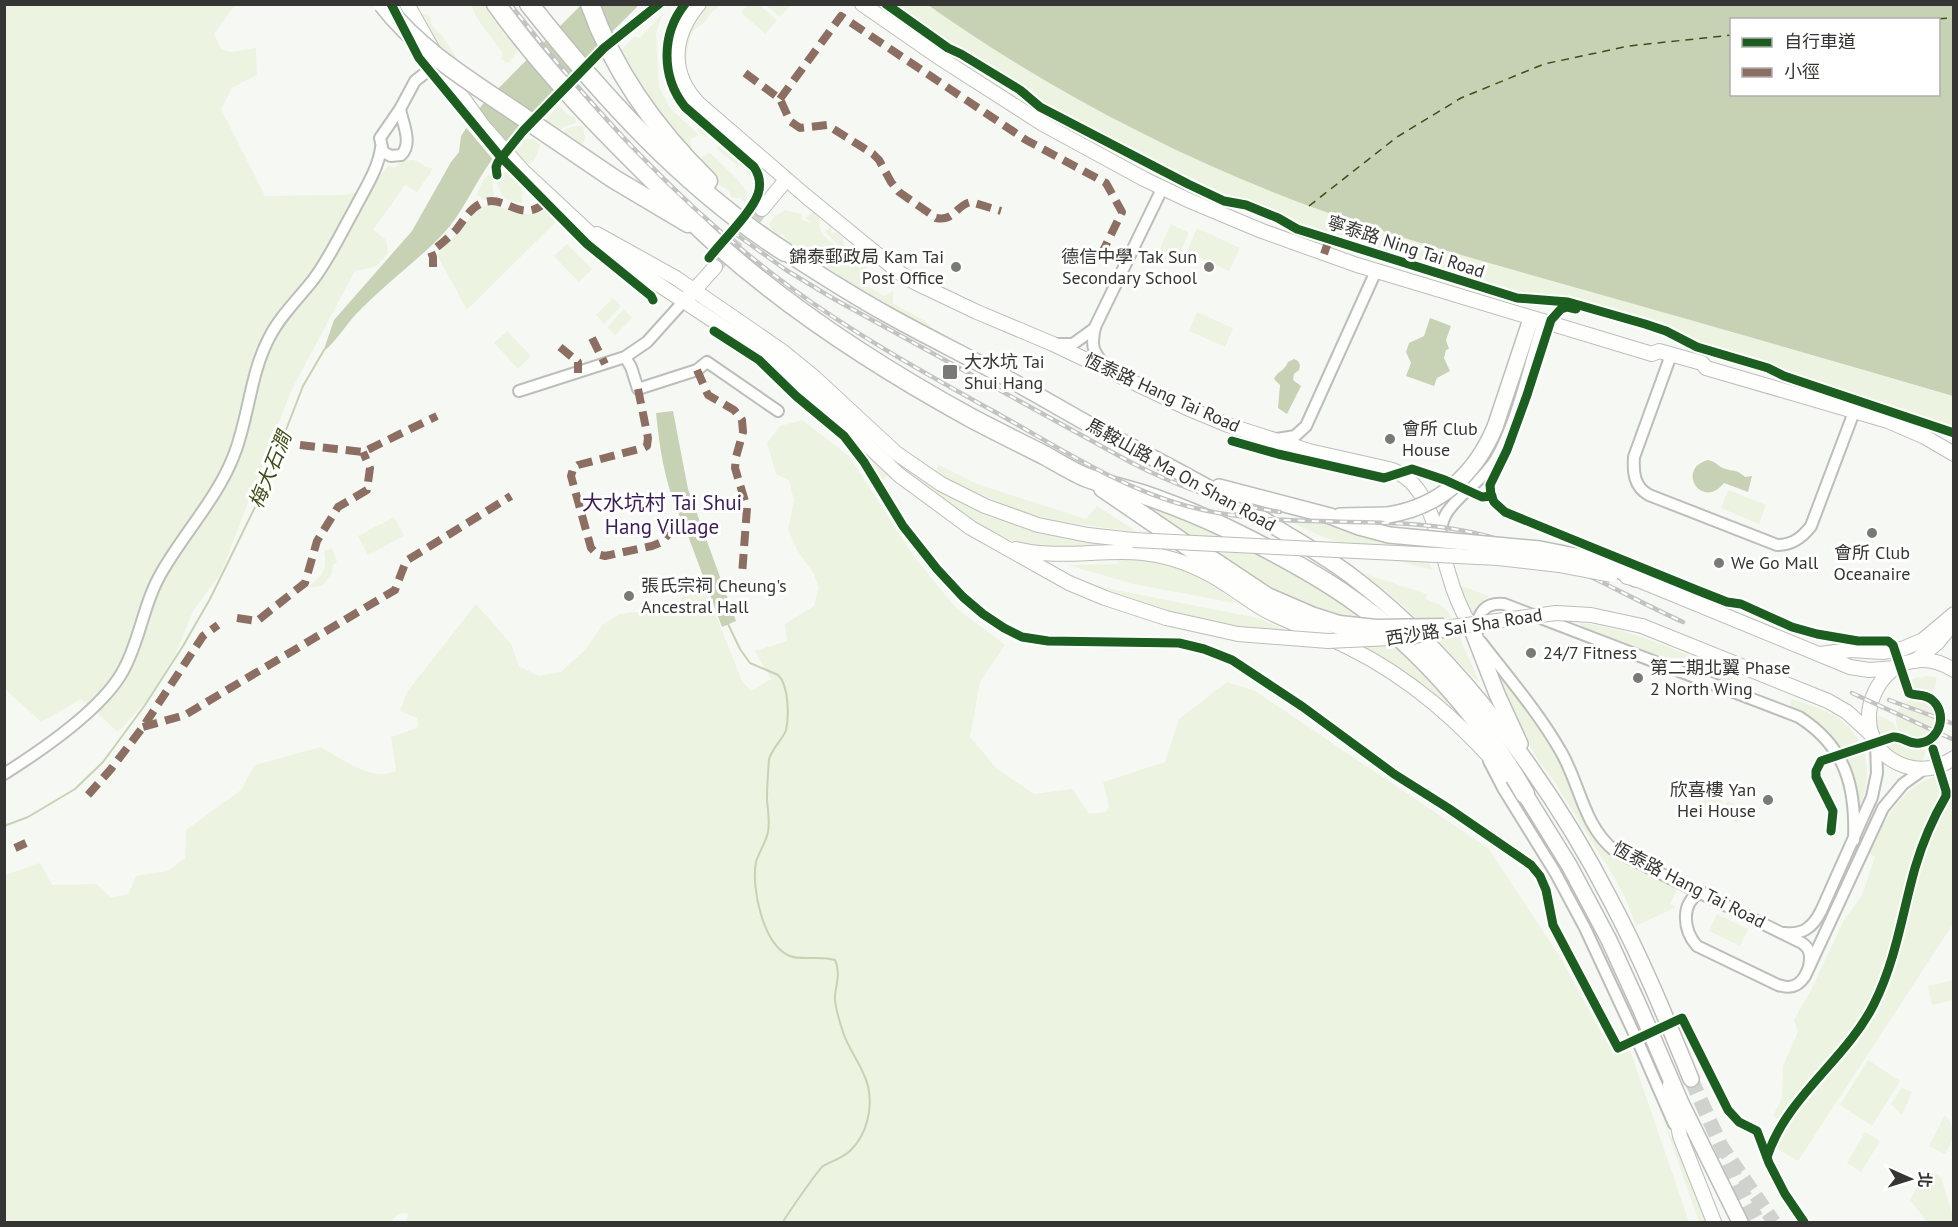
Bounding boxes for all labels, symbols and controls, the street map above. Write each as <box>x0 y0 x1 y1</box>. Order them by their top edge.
legend <box>1730 18 1940 96</box>
text: 自行車道 <box>1784 30 1856 53</box>
text: 小徑 <box>1784 60 1820 83</box>
street label: 寧泰路 Ning Tai Road <box>1324 210 1488 283</box>
place label: 錦泰郵政局 Kam Tai Post Office <box>789 245 944 289</box>
place label: 德信中學 Tak Sun Secondary School <box>1061 245 1198 289</box>
marker: 錦泰郵政局 Kam Tai Post Office <box>949 260 963 274</box>
marker: 德信中學 Tak Sun Secondary School <box>1202 260 1216 274</box>
street label: 恆泰路 Hang Tai Road <box>1081 348 1244 437</box>
place label: 大水坑 Tai Shui Hang <box>964 350 1045 394</box>
marker: 大水坑 Tai Shui Hang <box>941 363 959 381</box>
street label: 馬鞍山路 Ma On Shan Road <box>1083 413 1280 536</box>
place label: 會所 Club House <box>1402 417 1478 461</box>
water label: 梅大石澗 <box>243 425 298 512</box>
marker: 會所 Club House <box>1383 432 1397 446</box>
district label: 大水坑村 Tai Shui Hang Village <box>582 489 742 540</box>
marker: 會所 Club Oceanaire <box>1865 526 1879 540</box>
place label: 會所 Club Oceanaire <box>1834 541 1910 585</box>
place label: We Go Mall <box>1731 551 1819 574</box>
marker: We Go Mall <box>1712 556 1726 570</box>
place label: 張氏宗祠 Cheung's Ancestral Hall <box>641 574 787 618</box>
marker: 張氏宗祠 Cheung's Ancestral Hall <box>622 589 636 603</box>
street label: 西沙路 Sai Sha Road <box>1384 603 1544 650</box>
place label: 24/7 Fitness <box>1543 641 1637 664</box>
marker: 24/7 Fitness <box>1524 646 1538 660</box>
place label: 第二期北翼 Phase 2 North Wing <box>1650 656 1790 700</box>
marker: 第二期北翼 Phase 2 North Wing <box>1631 671 1645 685</box>
place label: 欣喜樓 Yan Hei House <box>1670 778 1756 822</box>
marker: 欣喜樓 Yan Hei House <box>1761 793 1775 807</box>
street label: 恆泰路 Hang Tai Road <box>1609 836 1769 933</box>
north arrow <box>1880 1149 1940 1209</box>
text: 北 <box>1915 1171 1935 1188</box>

